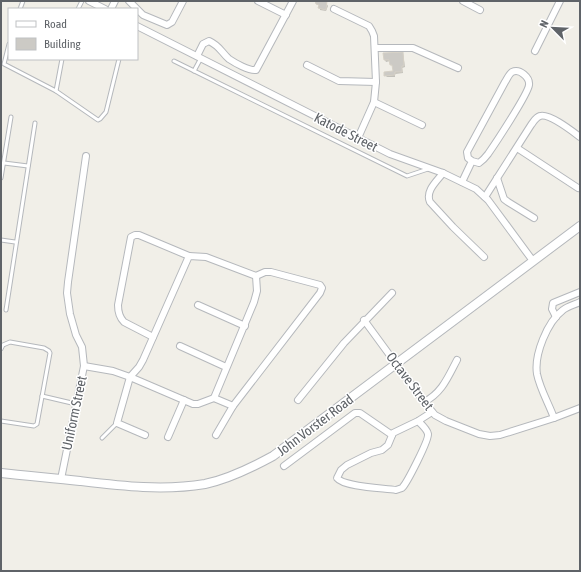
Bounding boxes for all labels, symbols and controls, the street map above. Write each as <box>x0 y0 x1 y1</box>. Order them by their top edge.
legend <box>8 8 138 60</box>
north arrow <box>533 8 573 48</box>
text: Road <box>44 17 67 31</box>
text: N <box>537 19 551 29</box>
text: Building <box>44 37 82 51</box>
street label: Katode Street <box>312 109 380 155</box>
street label: Octave Street <box>383 349 437 413</box>
street label: Uniform Street <box>58 374 90 452</box>
street label: John Vorster Road <box>274 391 356 459</box>

